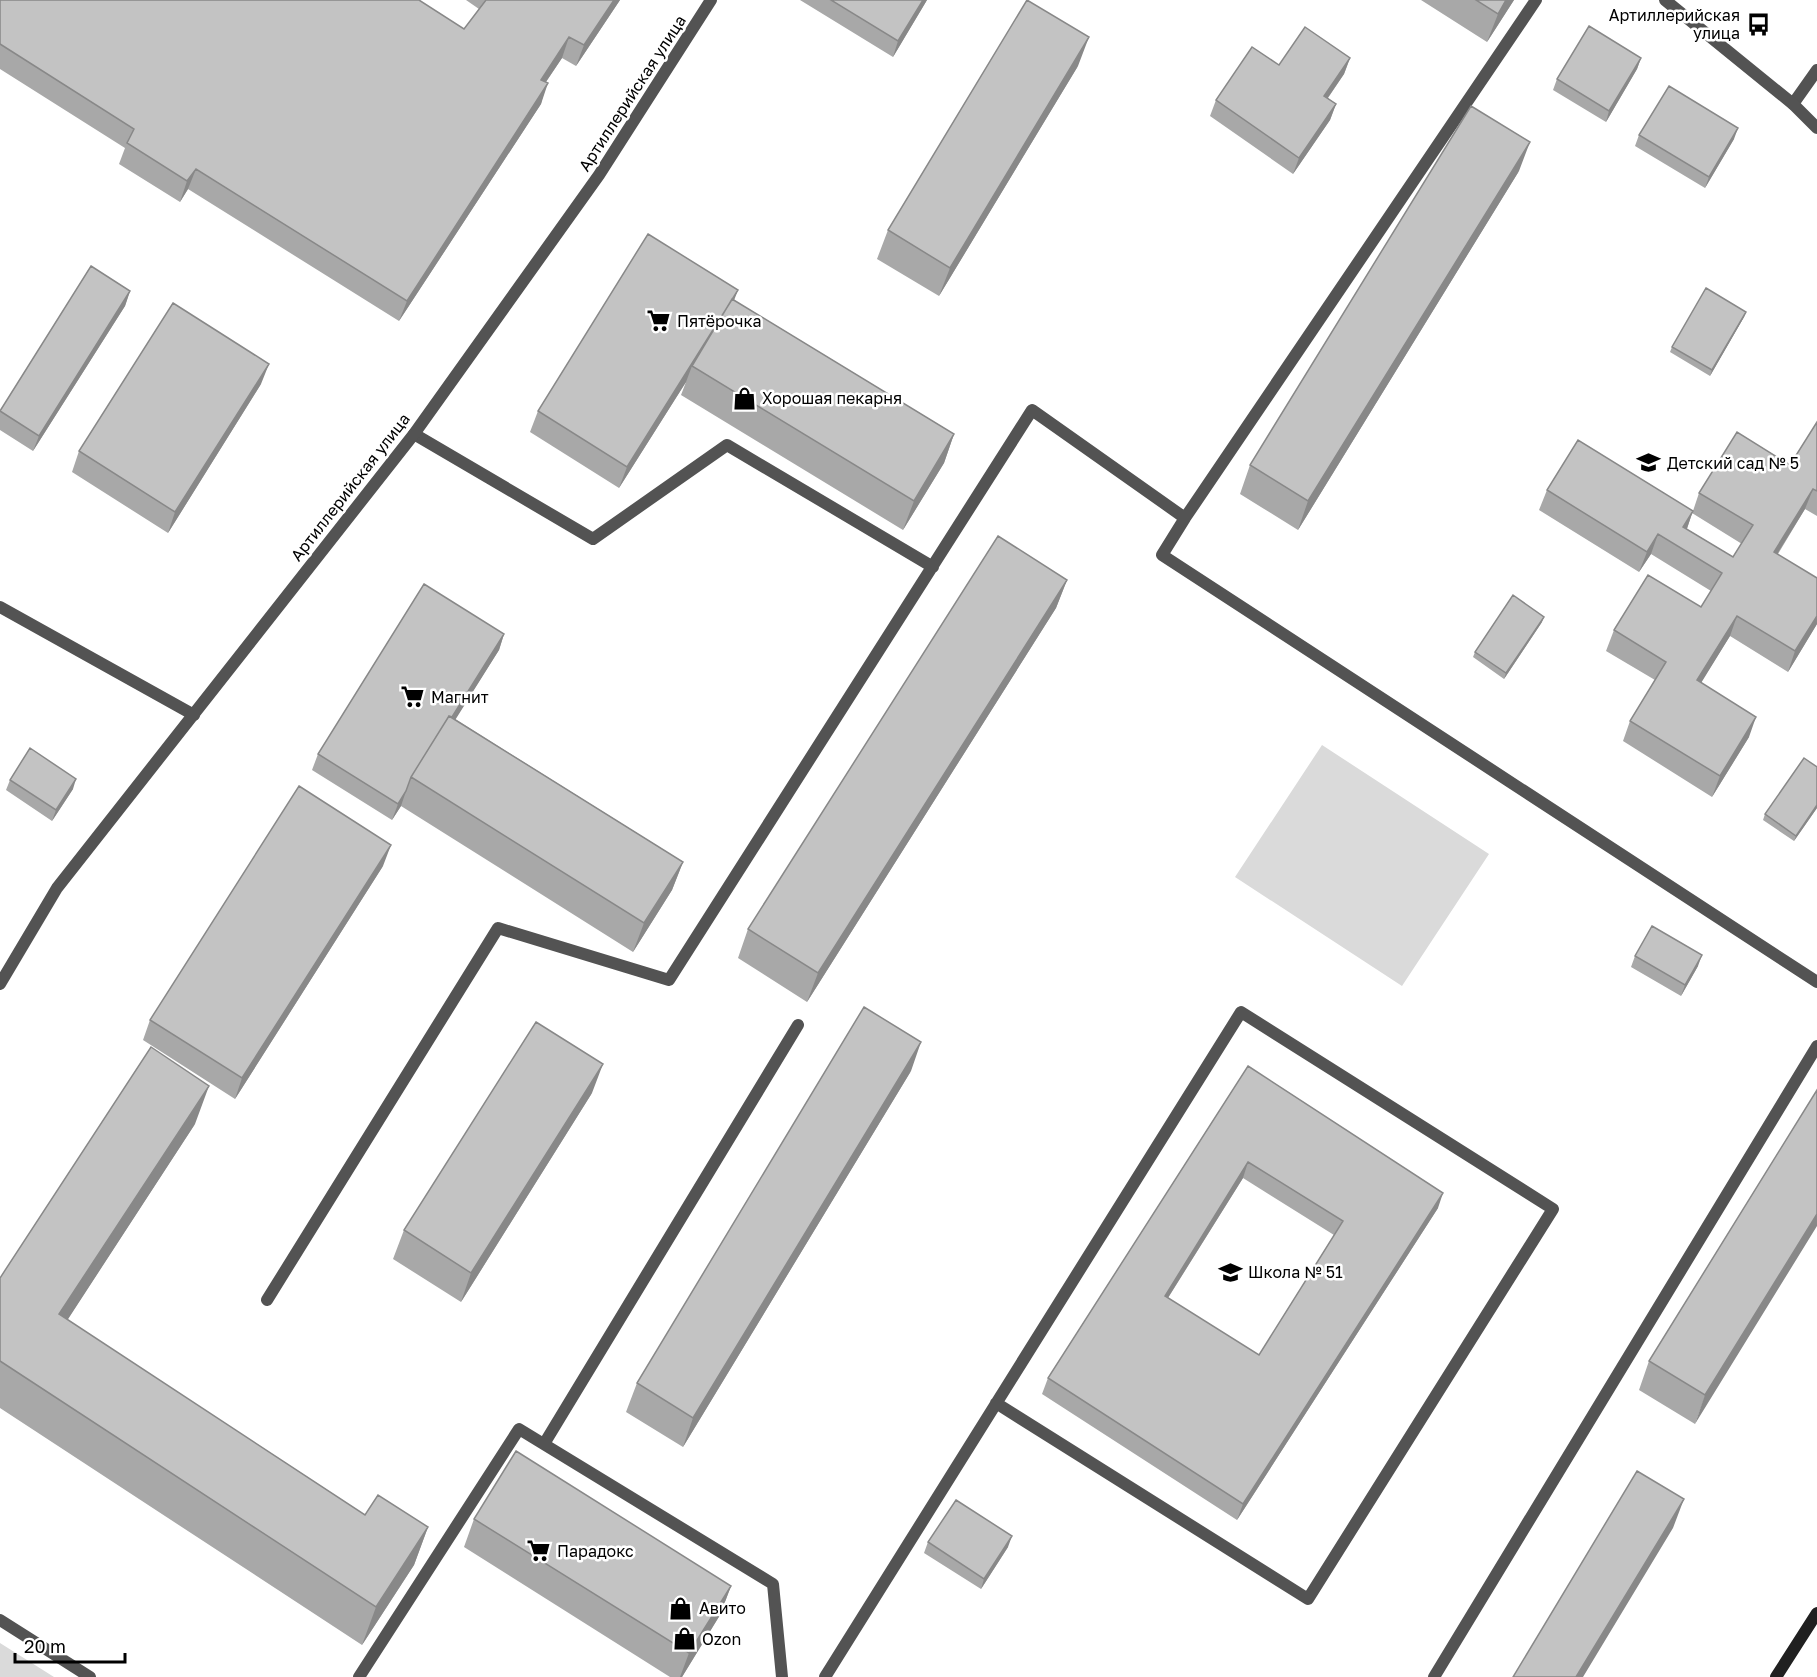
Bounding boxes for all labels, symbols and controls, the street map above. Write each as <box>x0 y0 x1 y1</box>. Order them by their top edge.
place label: Артиллерийская улица <box>1609 5 1740 43</box>
street label: Артиллерийская улица <box>574 11 690 175</box>
bus stop icon: Артиллерийская улица <box>1745 11 1771 37</box>
supermarket icon: Пятёрочка <box>646 308 672 334</box>
place label: Пятёрочка <box>677 311 761 331</box>
shop icon: Хорошая пекарня <box>731 385 757 411</box>
place label: Хорошая пекарня <box>762 388 902 408</box>
street label: Артиллерийская улица <box>286 409 414 565</box>
school or university icon: Детский сад № 5 <box>1636 450 1662 476</box>
place label: Детский сад № 5 <box>1667 453 1799 473</box>
supermarket icon: Магнит <box>400 684 426 710</box>
place label: Магнит <box>431 687 489 707</box>
school or university icon: Школа № 51 <box>1217 1259 1243 1285</box>
place label: Школа № 51 <box>1248 1262 1343 1282</box>
supermarket icon: Парадокс <box>526 1538 552 1564</box>
place label: Парадокс <box>557 1541 634 1561</box>
shop icon: Авито <box>668 1595 694 1621</box>
place label: Авито <box>699 1598 746 1618</box>
scale bar <box>15 1626 124 1664</box>
shop icon: Ozon <box>671 1626 697 1652</box>
place label: Ozon <box>702 1629 741 1649</box>
text: 20 m <box>24 1635 66 1657</box>

